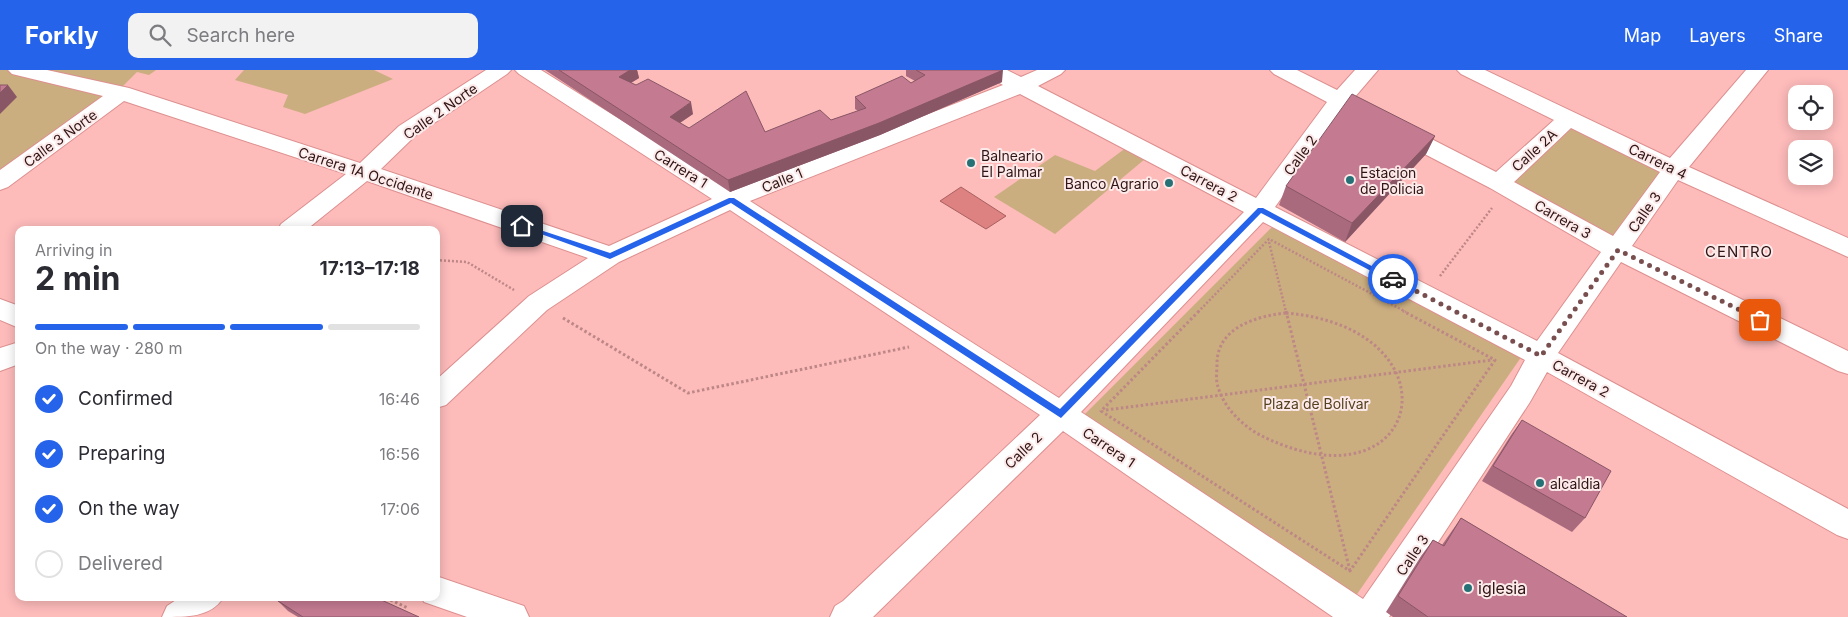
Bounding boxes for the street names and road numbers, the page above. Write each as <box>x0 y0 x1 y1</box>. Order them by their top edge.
street label: Calle 2 Norte <box>400 79 480 143</box>
street label: Calle 3 Norte <box>20 106 100 170</box>
street label: Calle 2A <box>1508 125 1560 175</box>
street label: Calle 2 <box>1280 132 1320 178</box>
street label: Carrera 4 <box>1626 140 1690 182</box>
street label: Carrera 1A Occidente <box>296 143 436 203</box>
street label: Carrera 1 <box>651 145 711 191</box>
street label: Carrera 2 <box>1177 161 1241 205</box>
street label: Calle 1 <box>759 164 805 196</box>
street label: Calle 3 <box>1624 188 1664 236</box>
street label: Carrera 3 <box>1532 196 1594 242</box>
street label: Carrera 2 <box>1550 355 1612 401</box>
street label: Carrera 1 <box>1080 423 1138 471</box>
street label: Calle 2 <box>1001 428 1045 472</box>
street label: Calle 3 <box>1392 531 1432 579</box>

